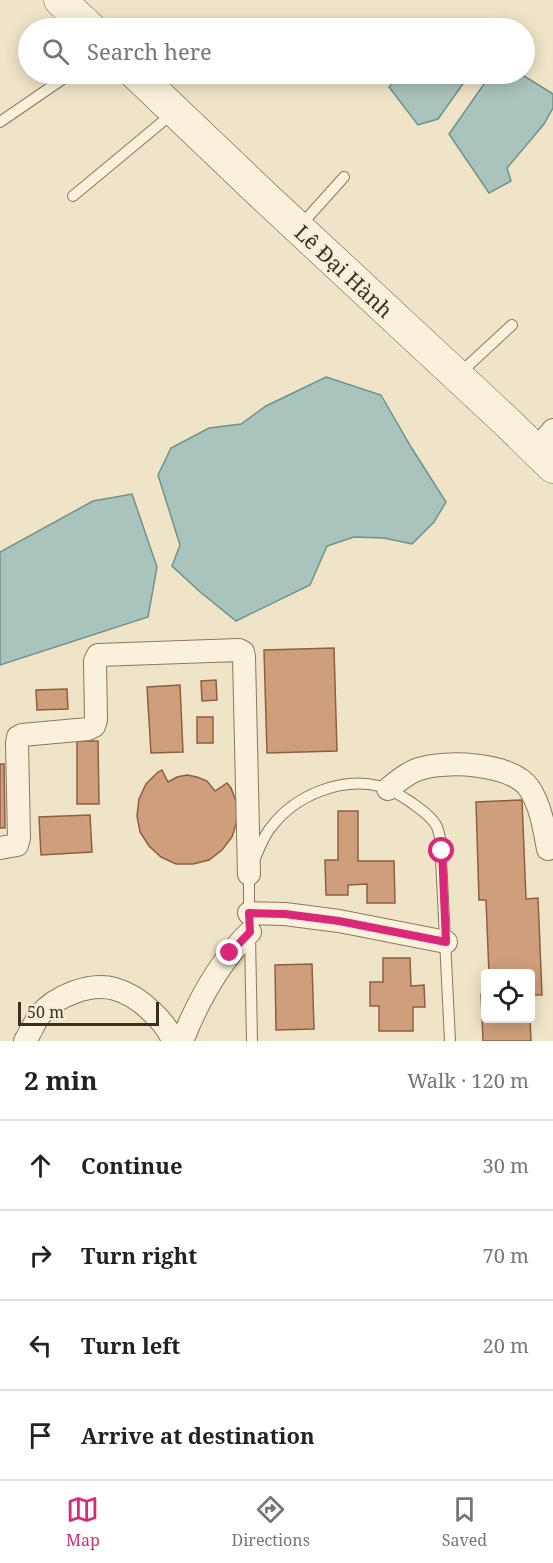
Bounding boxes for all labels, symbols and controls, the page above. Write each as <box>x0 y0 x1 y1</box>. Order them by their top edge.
search box <box>18 18 535 84</box>
icon: search <box>39 35 72 68</box>
text: Search here <box>87 36 212 66</box>
street label: Lê Đại Hành <box>289 218 399 324</box>
route start <box>428 837 454 863</box>
route end <box>216 939 242 965</box>
map controls <box>481 969 535 1023</box>
button: locate <box>481 969 535 1023</box>
scale bar <box>18 999 159 1026</box>
text: 50 m <box>27 1001 64 1023</box>
text: 2 min <box>24 1062 98 1098</box>
text: Walk · 120 m <box>407 1067 529 1094</box>
icon: ahead <box>24 1149 57 1182</box>
text: Continue <box>81 1150 183 1180</box>
text: 30 m <box>483 1152 529 1179</box>
icon: right <box>24 1239 57 1272</box>
text: Turn right <box>81 1240 197 1270</box>
text: 70 m <box>483 1242 529 1269</box>
icon: left <box>24 1329 57 1362</box>
text: Turn left <box>81 1330 180 1360</box>
text: 20 m <box>483 1332 529 1359</box>
icon: arrive <box>24 1419 57 1452</box>
text: Arrive at destination <box>81 1420 315 1450</box>
tab: Map <box>66 1493 100 1551</box>
tab: Directions <box>232 1493 310 1551</box>
tab: Saved <box>442 1493 487 1551</box>

